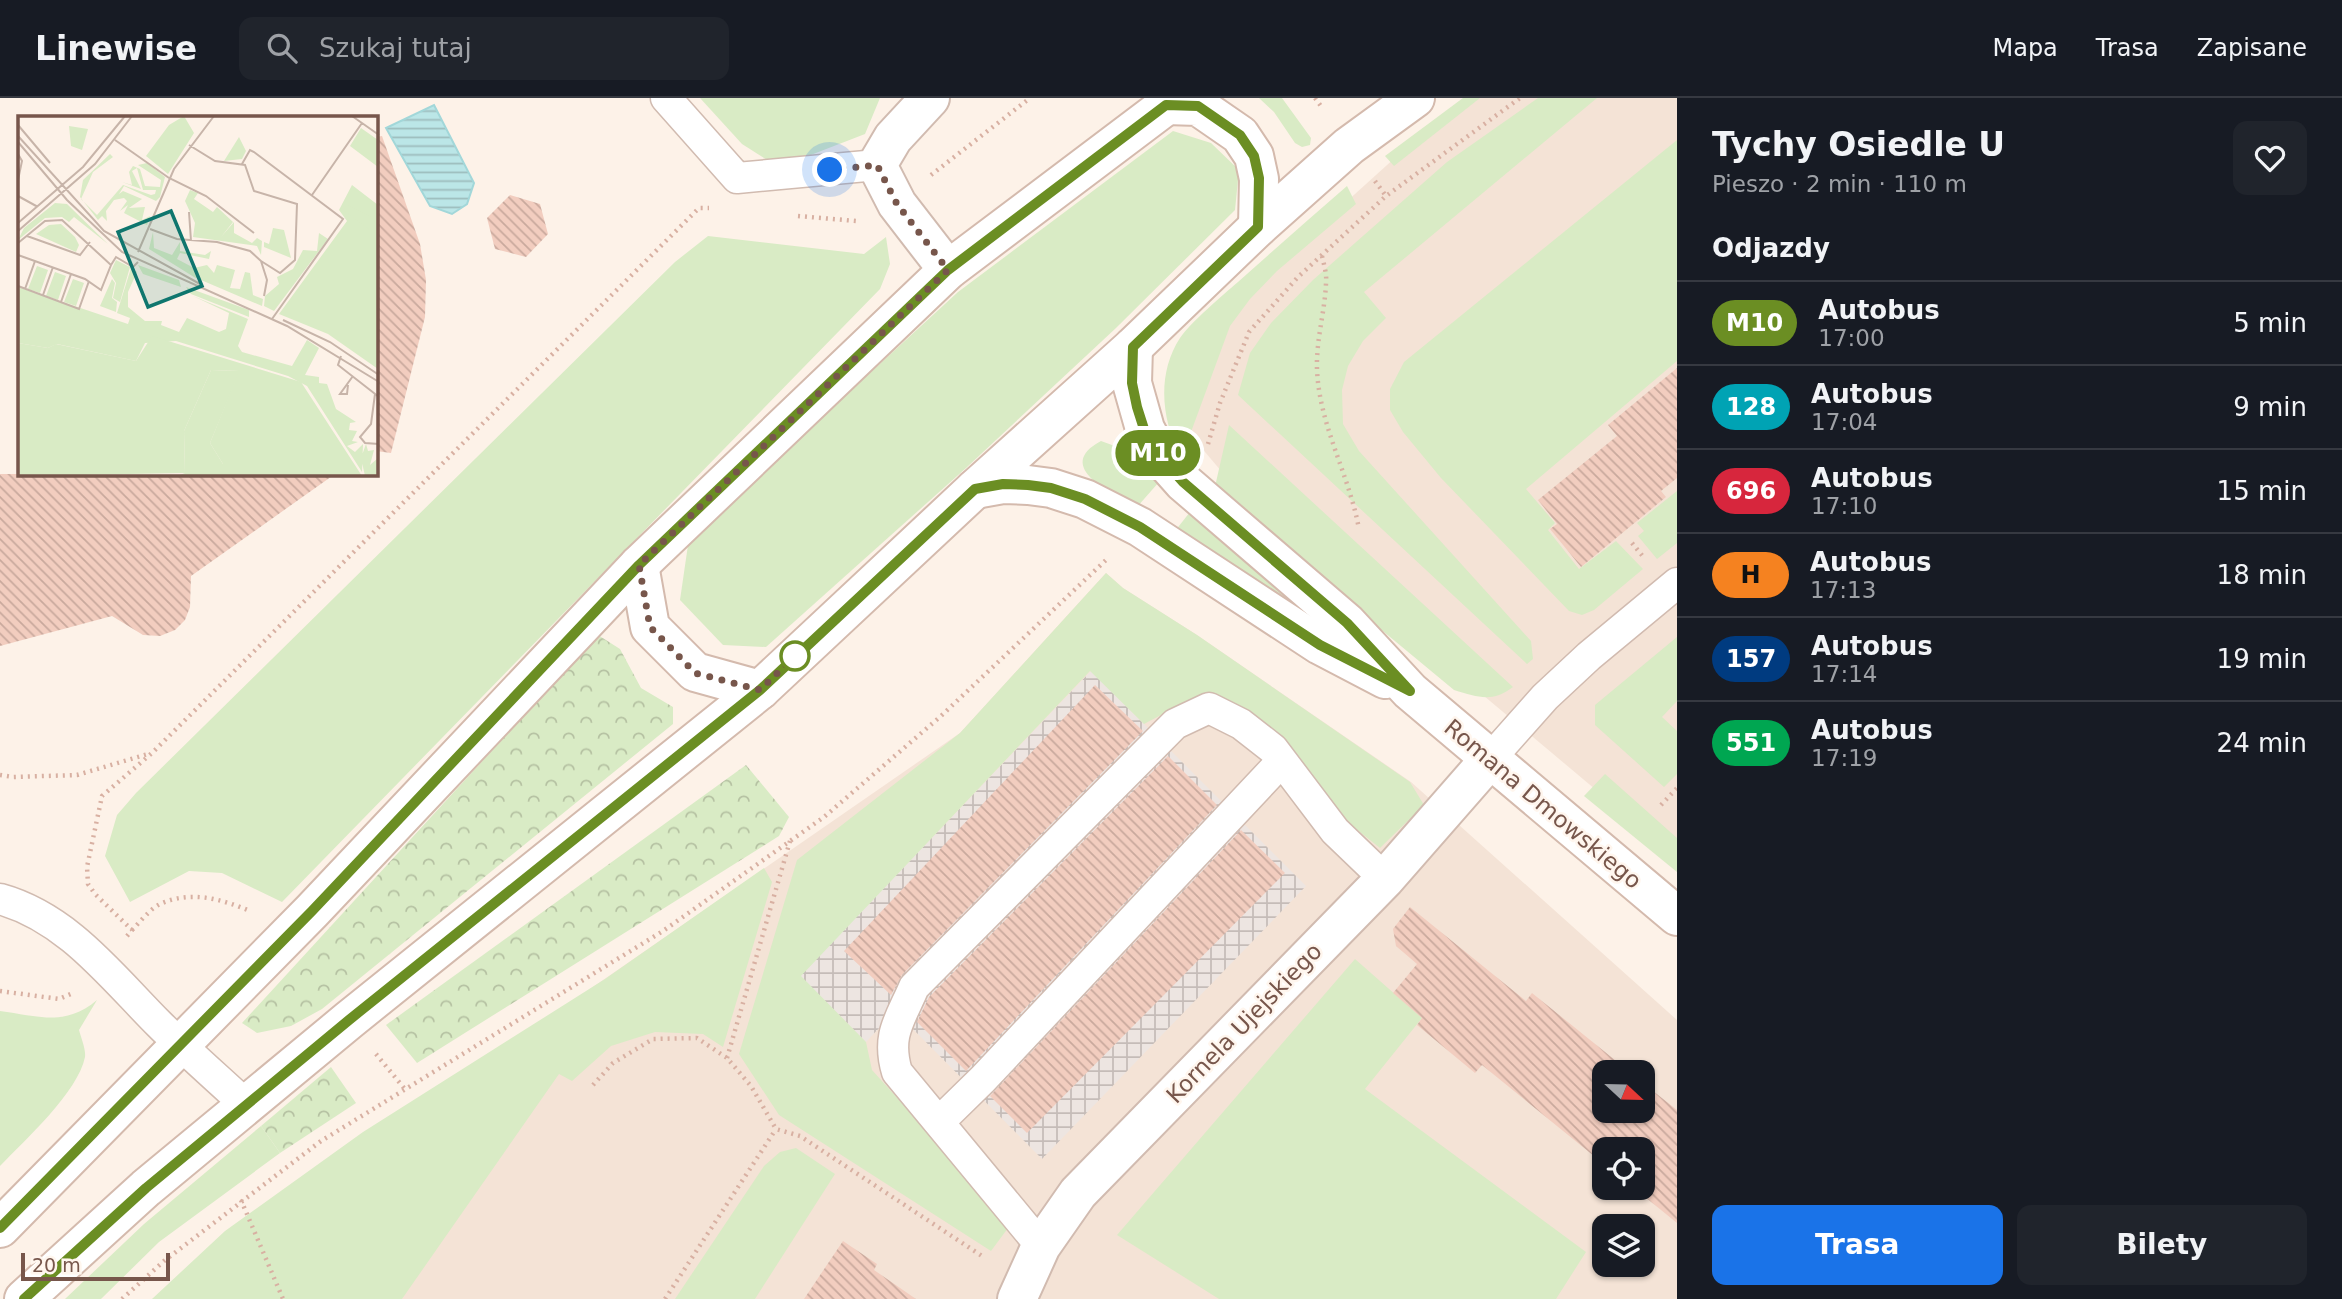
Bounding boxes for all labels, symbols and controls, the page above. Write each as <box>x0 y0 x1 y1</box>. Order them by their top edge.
search box <box>239 17 729 80</box>
text: Linewise <box>35 29 197 68</box>
icon: search <box>263 29 301 67</box>
text: Szukaj tutaj <box>319 33 472 63</box>
text: Mapa <box>1992 34 2058 62</box>
text: Trasa <box>2096 34 2159 62</box>
text: Zapisane <box>2197 34 2307 62</box>
inset map <box>18 116 378 476</box>
button: heart <box>2233 121 2307 195</box>
text: Tychy Osiedle U <box>1712 125 2005 164</box>
your location <box>812 152 847 187</box>
text: Pieszo · 2 min · 110 m <box>1712 171 1967 197</box>
text: Odjazdy <box>1712 233 1830 263</box>
text: Autobus <box>1818 295 1940 325</box>
text: 5 min <box>2233 308 2307 338</box>
text: M10 <box>1726 309 1783 337</box>
text: 17:00 <box>1818 325 1885 351</box>
text: Autobus <box>1811 379 1933 409</box>
text: 9 min <box>2233 392 2307 422</box>
text: 128 <box>1726 393 1776 421</box>
text: 17:04 <box>1811 409 1877 435</box>
line badge: M10 <box>1118 430 1198 476</box>
text: M10 <box>1129 439 1187 467</box>
text: Autobus <box>1811 463 1933 493</box>
text: 15 min <box>2217 476 2307 506</box>
text: 696 <box>1726 477 1776 505</box>
text: 17:10 <box>1811 493 1877 519</box>
text: Autobus <box>1810 547 1932 577</box>
text: 18 min <box>2217 560 2307 590</box>
text: H <box>1740 561 1761 589</box>
text: 17:13 <box>1810 577 1876 603</box>
text: Autobus <box>1811 631 1933 661</box>
unlabelled marker <box>780 641 810 671</box>
text: 19 min <box>2217 644 2307 674</box>
text: 157 <box>1726 645 1776 673</box>
text: 17:14 <box>1811 661 1877 687</box>
street label: Romana Dmowskiego <box>1439 714 1647 894</box>
text: Autobus <box>1811 715 1933 745</box>
text: 24 min <box>2217 728 2307 758</box>
text: 551 <box>1726 729 1776 757</box>
text: 17:19 <box>1811 745 1877 771</box>
street label: Kornela Ujejskiego <box>1161 938 1327 1108</box>
north arrow <box>1592 1060 1656 1124</box>
map controls <box>1592 1060 1655 1277</box>
button: locate <box>1592 1137 1655 1200</box>
button: Trasa <box>1712 1205 2003 1285</box>
button: Bilety <box>2017 1205 2307 1285</box>
button: layers <box>1592 1214 1655 1277</box>
scale bar <box>21 1250 170 1282</box>
text: 20 m <box>32 1254 81 1276</box>

